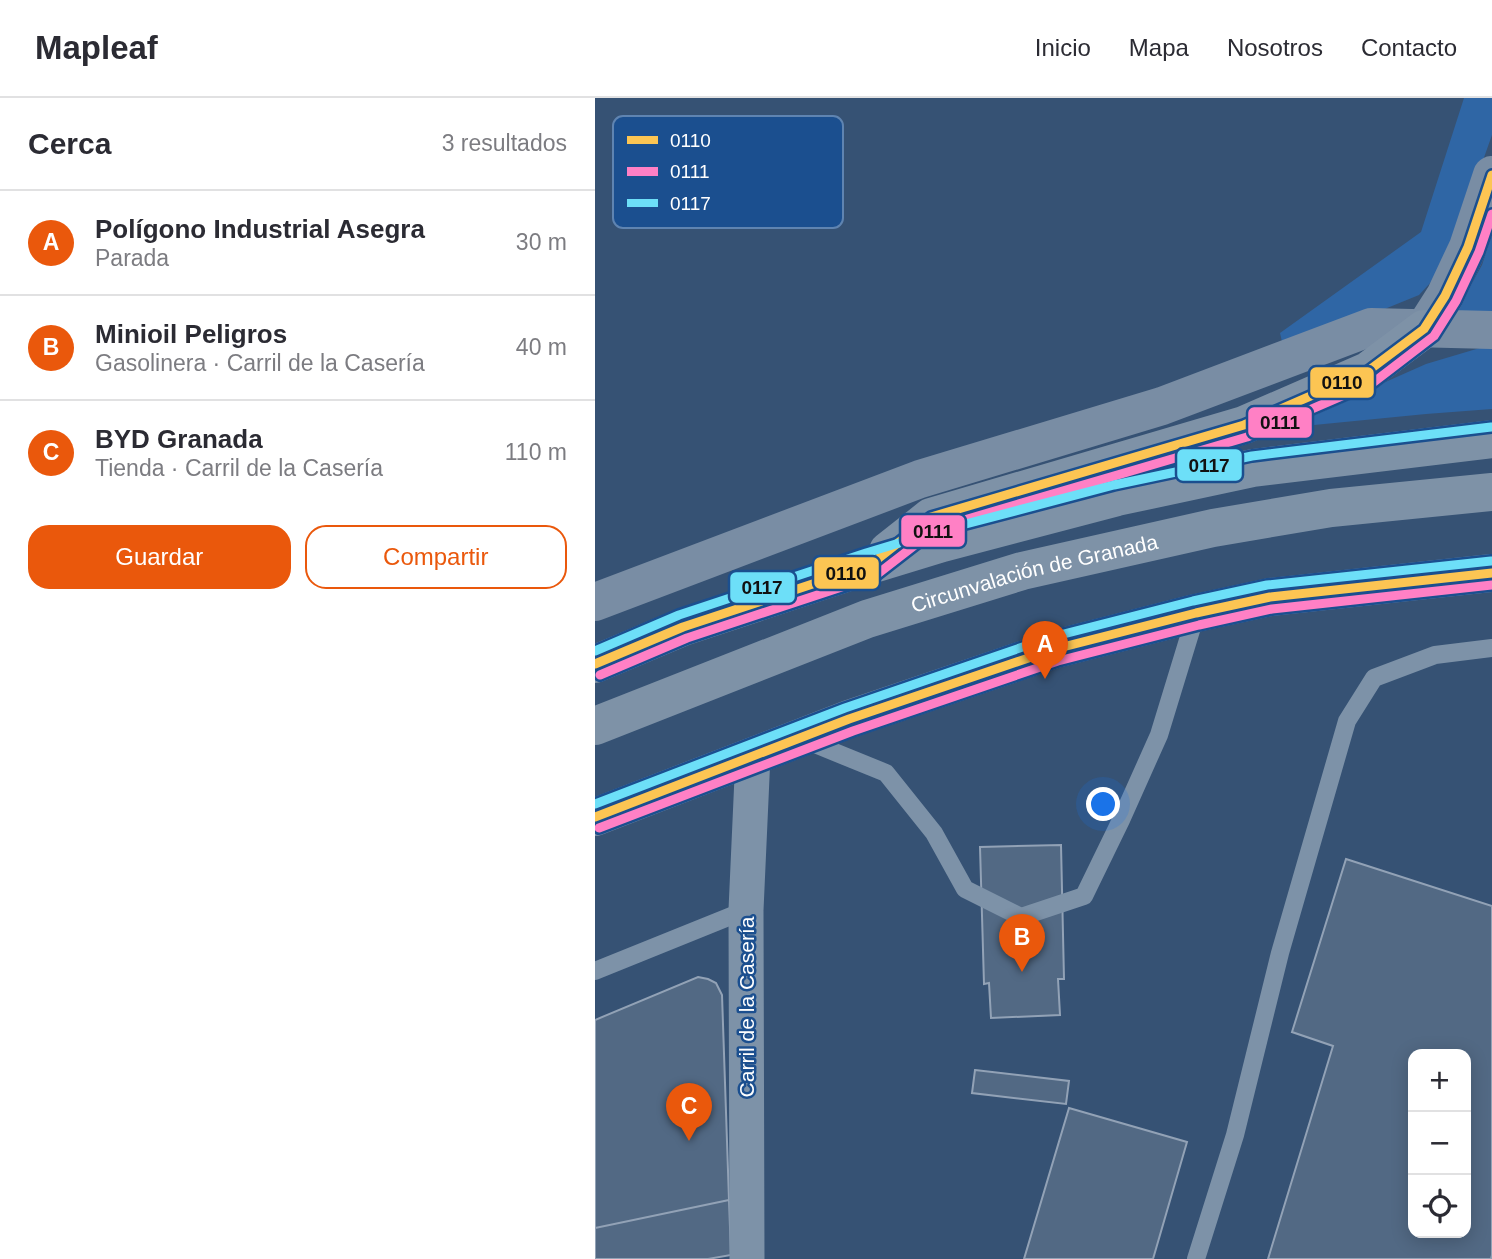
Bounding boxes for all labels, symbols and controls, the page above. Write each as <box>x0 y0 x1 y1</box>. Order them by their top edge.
text: Mapleaf <box>35 29 158 66</box>
text: Inicio <box>1035 34 1091 61</box>
text: Mapa <box>1129 34 1189 61</box>
text: Nosotros <box>1227 34 1323 61</box>
text: Contacto <box>1361 34 1457 61</box>
legend <box>613 116 843 228</box>
text: Cerca <box>28 127 111 160</box>
text: 3 resultados <box>442 130 567 156</box>
text: 0110 <box>670 130 711 151</box>
text: 0111 <box>670 161 709 182</box>
text: 0117 <box>670 193 711 214</box>
text: Polígono Industrial Asegra <box>95 214 425 244</box>
text: A <box>43 229 59 255</box>
text: 30 m <box>516 229 567 255</box>
text: Parada <box>95 245 169 271</box>
text: Minioil Peligros <box>95 319 287 349</box>
text: B <box>43 334 59 360</box>
text: 40 m <box>516 334 567 360</box>
text: Gasolinera · Carril de la Casería <box>95 350 425 376</box>
line badge: 0110 <box>1309 366 1375 399</box>
text: 0110 <box>1321 372 1363 393</box>
line badge: 0111 <box>1247 406 1313 439</box>
text: 0111 <box>1260 412 1301 433</box>
text: BYD Granada <box>95 424 263 454</box>
text: C <box>43 439 59 465</box>
text: 110 m <box>505 439 567 465</box>
line badge: 0117 <box>1176 448 1243 482</box>
text: Tienda · Carril de la Casería <box>95 455 383 481</box>
text: 0117 <box>1188 455 1230 476</box>
line badge: 0111 <box>900 514 966 548</box>
text: 0111 <box>913 521 954 542</box>
button: Guardar <box>28 525 291 589</box>
button: Compartir <box>305 525 567 589</box>
street label: Circunvalación de Granada <box>908 529 1160 616</box>
line badge: 0110 <box>813 556 880 590</box>
text: 0110 <box>825 563 867 584</box>
line badge: 0117 <box>729 571 796 604</box>
text: 0117 <box>741 577 783 598</box>
pin: A <box>1022 621 1068 679</box>
your location <box>1086 787 1120 821</box>
pin: B <box>999 914 1045 972</box>
street label: Carril de la Casería <box>735 916 758 1097</box>
map controls <box>1408 1049 1471 1238</box>
button: + <box>1408 1049 1471 1112</box>
pin: C <box>666 1083 712 1141</box>
button: − <box>1408 1112 1471 1175</box>
button: locate <box>1408 1175 1471 1238</box>

